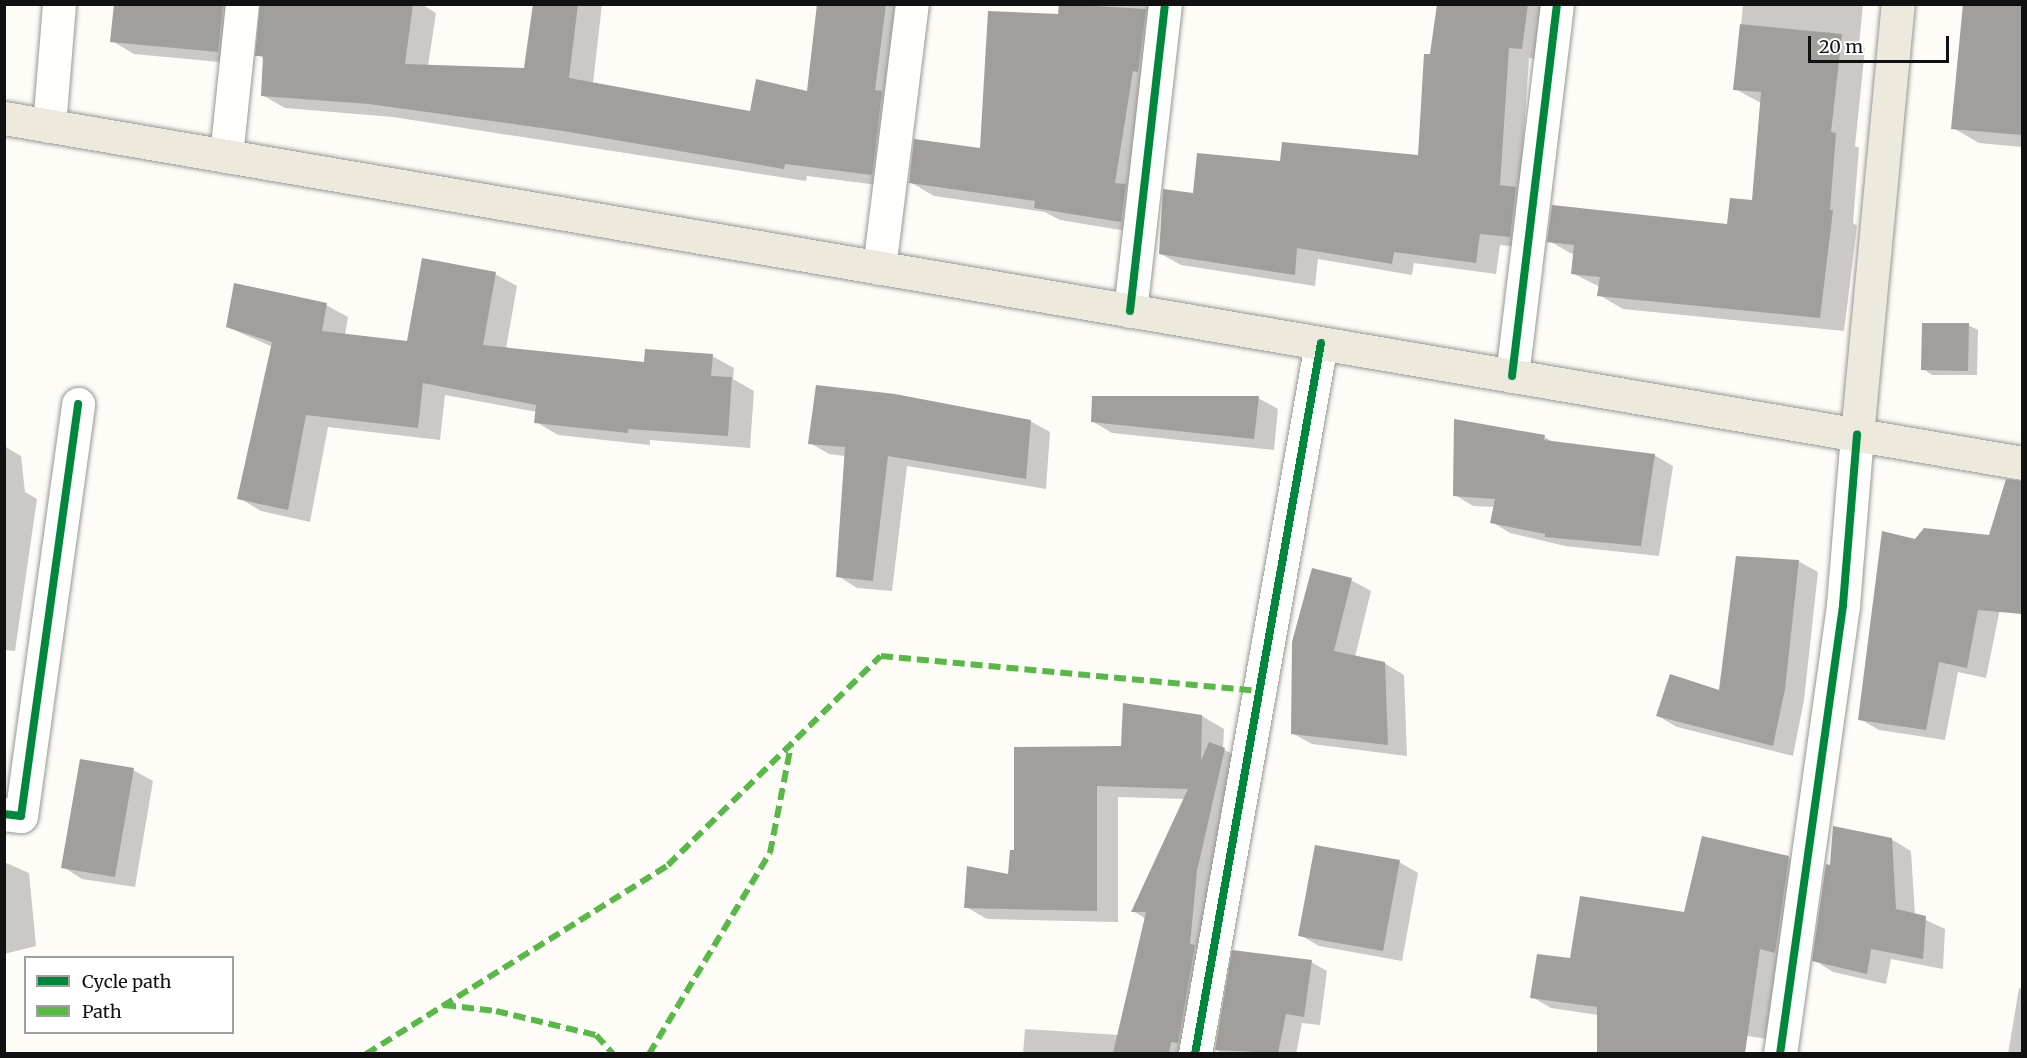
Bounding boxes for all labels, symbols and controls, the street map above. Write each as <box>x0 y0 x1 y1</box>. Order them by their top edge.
scale bar <box>1811 24 1952 62</box>
text: 20 m <box>1819 35 1863 58</box>
legend <box>24 956 234 1034</box>
text: Cycle path <box>82 970 171 993</box>
text: Path <box>82 1000 122 1023</box>

